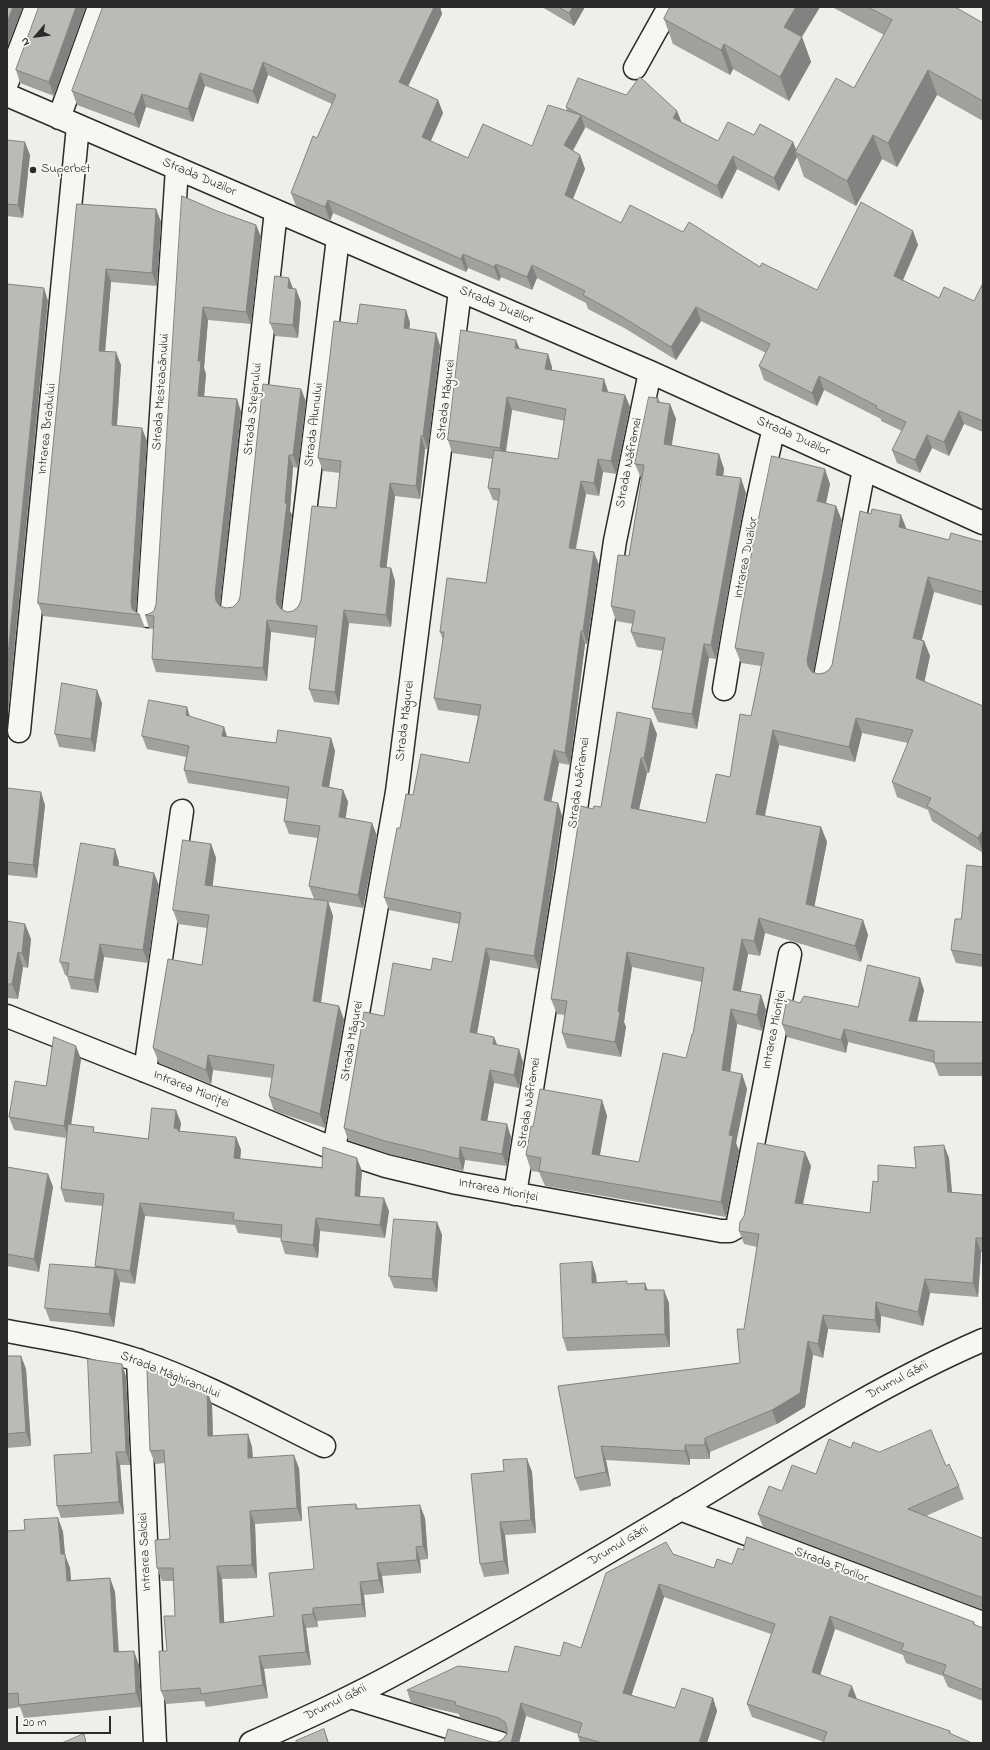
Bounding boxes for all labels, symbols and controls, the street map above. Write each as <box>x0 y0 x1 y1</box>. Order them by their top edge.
north arrow <box>16 16 56 56</box>
text: N <box>17 35 34 49</box>
street label: Strada Duzilor <box>160 155 238 201</box>
place label: Superbet <box>41 162 91 178</box>
marker: Superbet <box>28 165 38 175</box>
street label: Strada Duzilor <box>457 283 535 329</box>
street label: Strada Mesteacănului <box>150 333 174 451</box>
street label: Strada Măgurei <box>434 359 460 441</box>
street label: Strada Stejarului <box>241 362 267 456</box>
street label: Strada Alunului <box>302 382 328 468</box>
street label: Intrarea Bradului <box>35 383 61 475</box>
street label: Strada Duzilor <box>754 414 832 460</box>
street label: Strada Năframei <box>614 417 646 509</box>
street label: Intrarea Duzilor <box>731 516 763 600</box>
street label: Strada Măgurei <box>393 680 419 762</box>
street label: Strada Năframei <box>566 737 594 829</box>
street label: Intrarea Mioriței <box>760 989 790 1071</box>
street label: Strada Măgurei <box>338 1000 368 1082</box>
street label: Strada Năframei <box>515 1057 545 1149</box>
street label: Intrarea Mioriței <box>151 1068 231 1112</box>
street label: Intrarea Mioriței <box>457 1176 539 1206</box>
street label: Strada Măghiranului <box>118 1349 222 1403</box>
street label: Drumul Gării <box>865 1358 931 1404</box>
street label: Intrarea Salciei <box>136 1512 156 1592</box>
street label: Drumul Gării <box>586 1522 652 1570</box>
street label: Strada Florilor <box>792 1545 870 1587</box>
street label: Drumul Gării <box>302 1681 370 1725</box>
scale bar <box>18 1708 113 1734</box>
text: 20 m <box>23 1714 46 1732</box>

